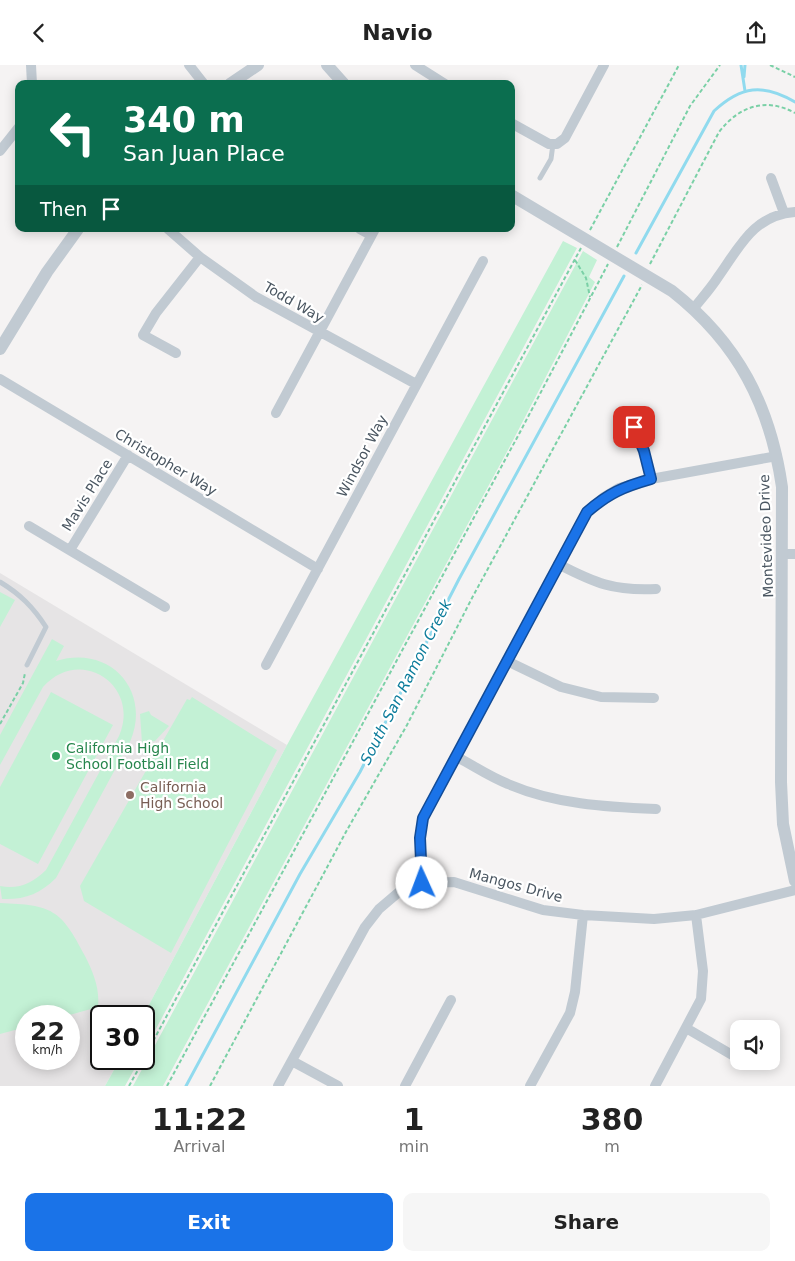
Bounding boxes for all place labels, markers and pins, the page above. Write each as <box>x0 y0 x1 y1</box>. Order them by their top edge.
pin <box>613 406 655 448</box>
place label: California High School Football Field <box>66 740 209 772</box>
marker: California High School Football Field <box>50 750 62 762</box>
place label: California High School <box>140 779 223 811</box>
marker: California High School <box>124 789 136 801</box>

